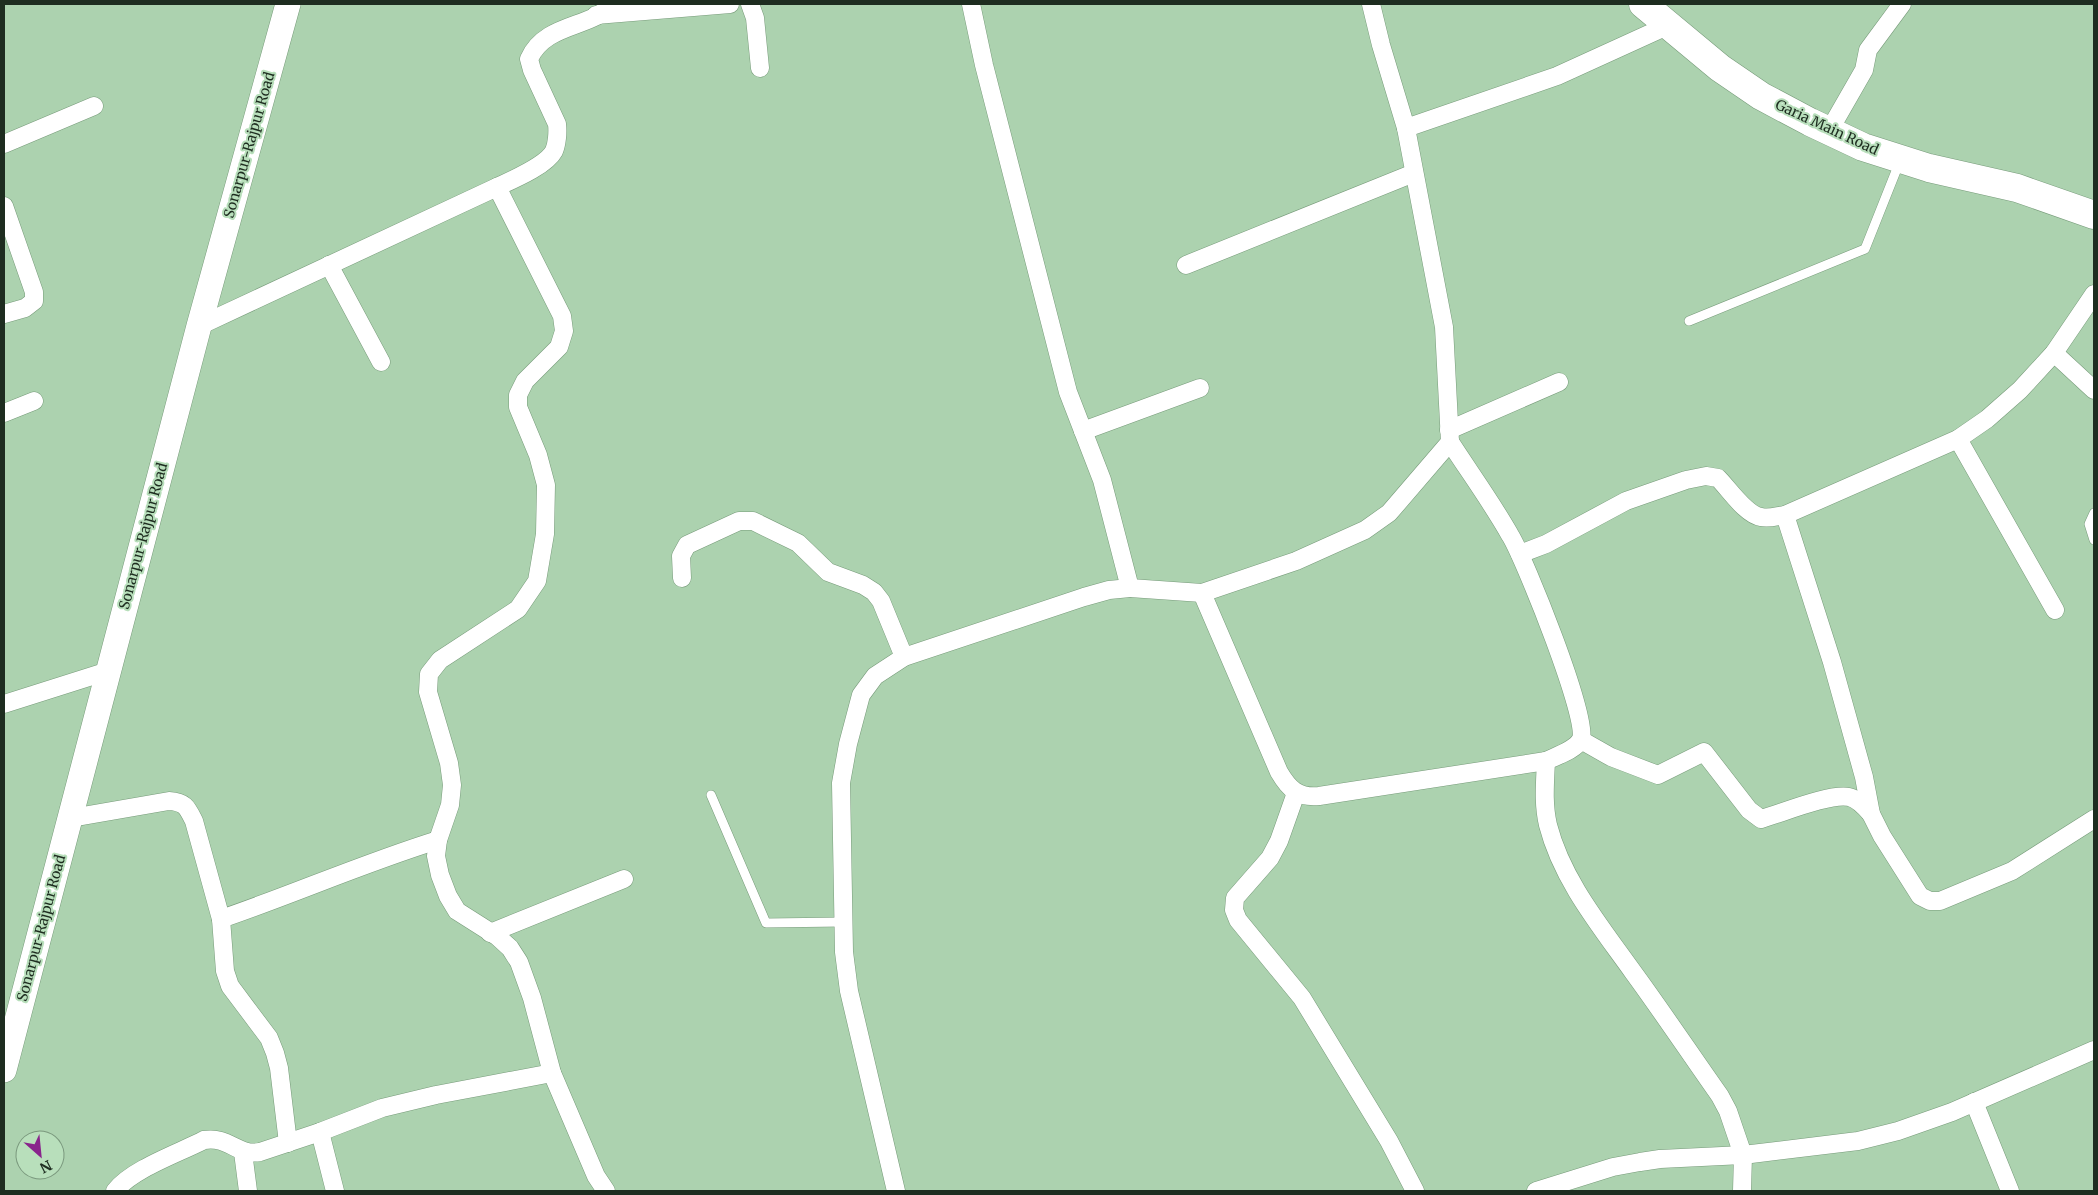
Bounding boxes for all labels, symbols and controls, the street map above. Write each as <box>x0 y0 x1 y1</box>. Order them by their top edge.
street label: Sonarpur-Rajpur Road <box>220 69 279 220</box>
street label: Garia Main Road <box>1773 95 1882 159</box>
street label: Sonarpur-Rajpur Road <box>115 460 171 611</box>
street label: Sonarpur-Rajpur Road <box>13 852 69 1003</box>
north arrow <box>15 1130 65 1180</box>
text: N <box>37 1156 55 1177</box>

